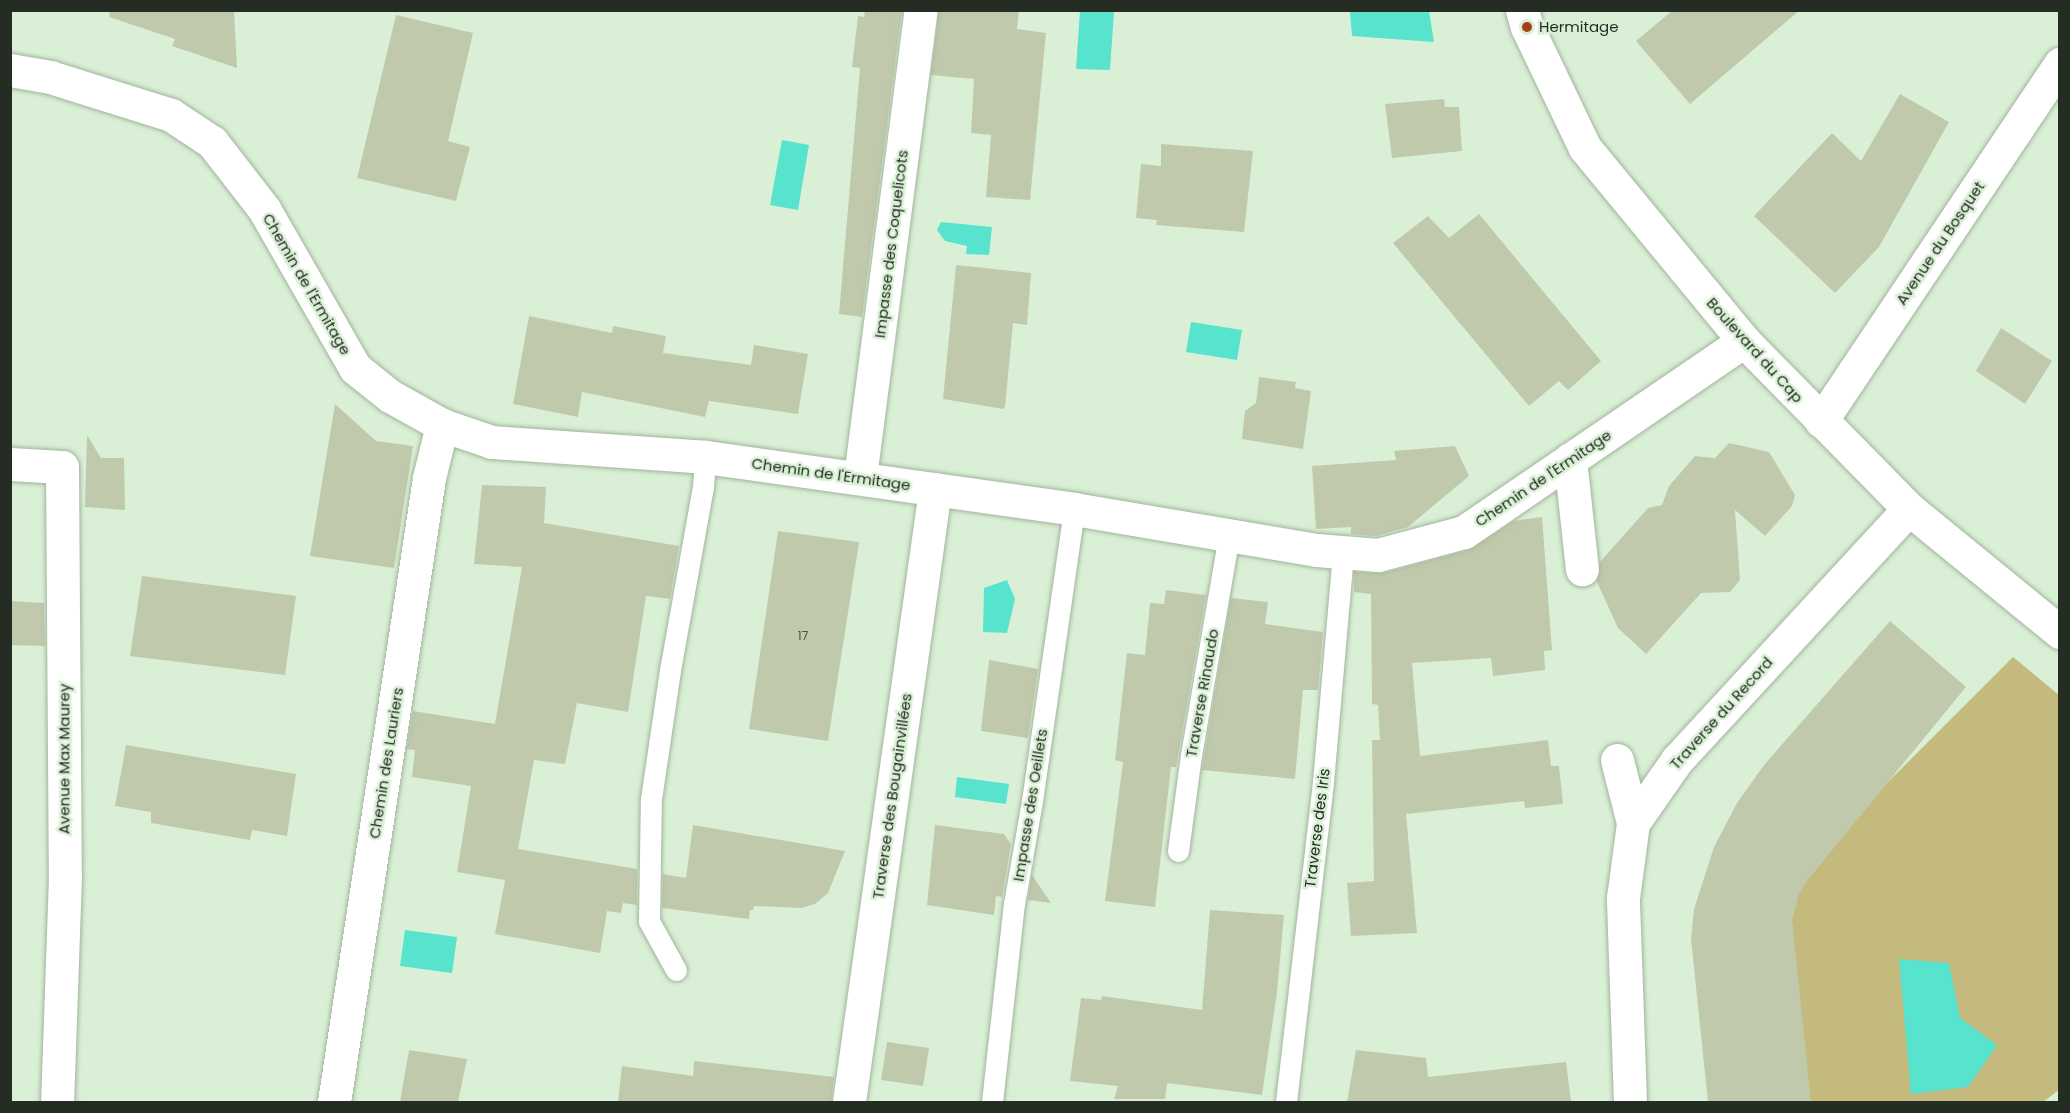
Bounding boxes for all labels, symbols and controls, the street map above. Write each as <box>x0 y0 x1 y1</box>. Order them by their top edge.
place label: Hermitage <box>1539 18 1618 36</box>
marker: Hermitage <box>1520 20 1534 34</box>
street label: Impasse des Coquelicots <box>871 149 911 339</box>
street label: Avenue du Bosquet <box>1892 178 1988 308</box>
street label: Chemin de l'Ermitage <box>259 210 355 358</box>
street label: Boulevard du Cap <box>1703 294 1807 406</box>
street label: Chemin de l'Ermitage <box>1472 426 1614 530</box>
street label: Chemin de l'Ermitage <box>750 454 912 494</box>
street label: Traverse Rinaudo <box>1182 627 1222 759</box>
house number: 17 <box>798 629 808 643</box>
street label: Traverse du Record <box>1666 653 1776 773</box>
street label: Avenue Max Maurey <box>55 684 73 834</box>
street label: Chemin des Lauriers <box>365 686 407 840</box>
street label: Traverse des Bougainvillées <box>869 692 915 900</box>
street label: Impasse des Oeillets <box>1009 727 1051 883</box>
street label: Traverse des Iris <box>1301 767 1333 889</box>

